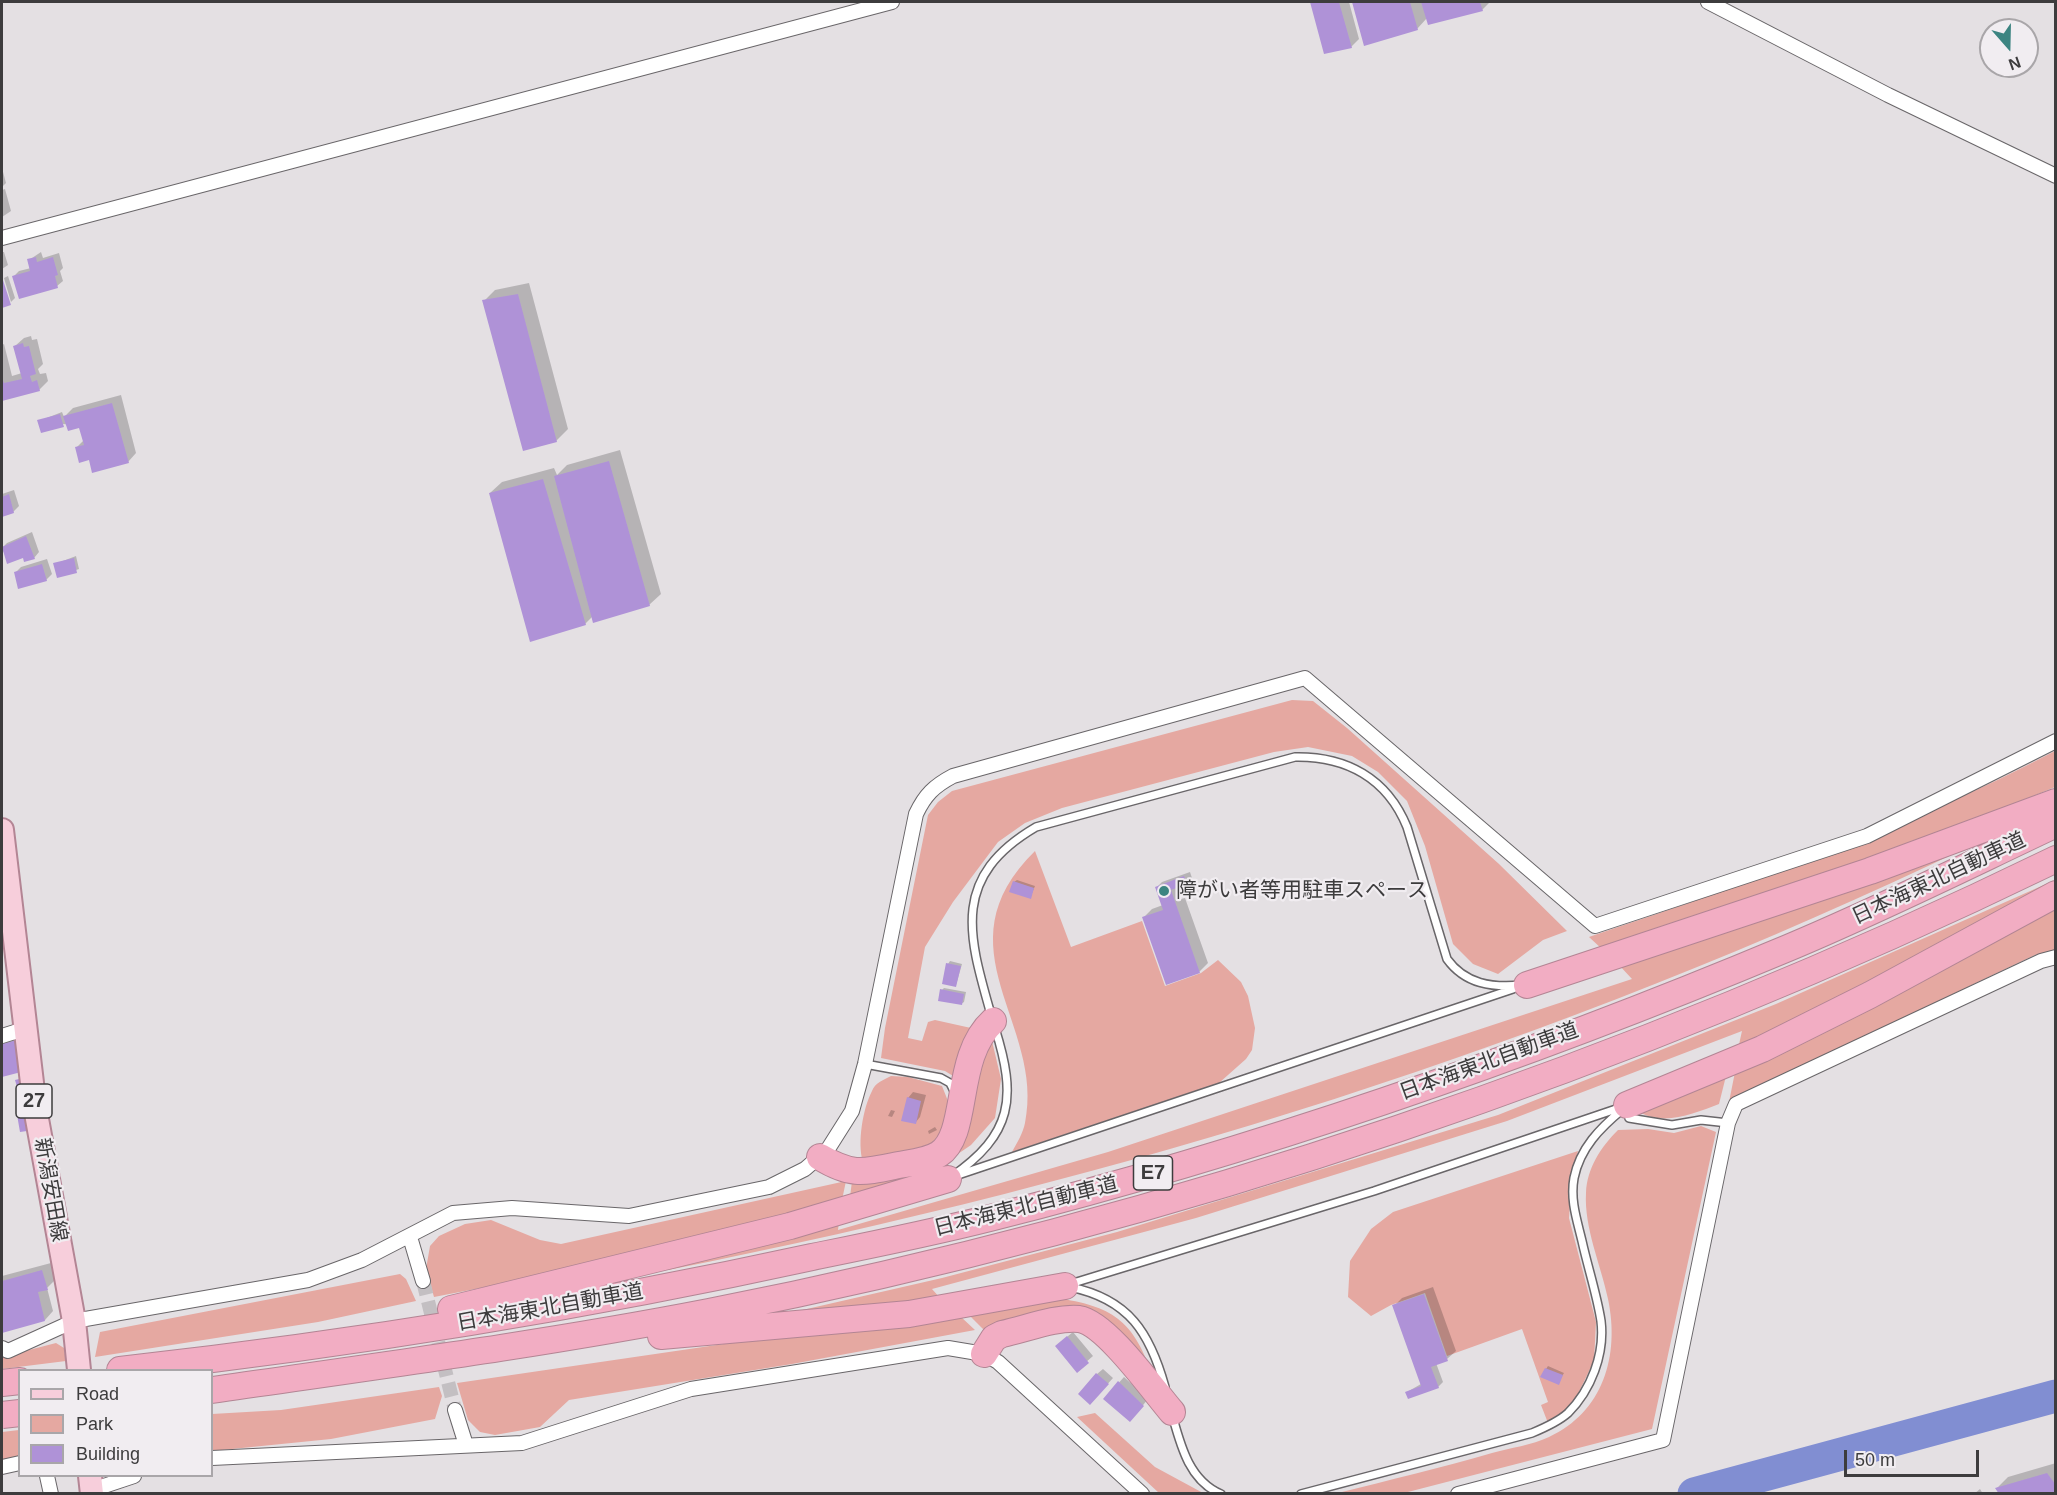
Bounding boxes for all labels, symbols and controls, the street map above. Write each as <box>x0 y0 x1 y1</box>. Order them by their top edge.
north arrow <box>1979 18 2039 78</box>
text: N <box>2006 54 2023 73</box>
street label: 日本海東北自動車道 <box>1848 828 2030 930</box>
place label: 障がい者等用駐車スペース <box>1176 878 1428 904</box>
marker: 障がい者等用駐車スペース <box>1157 884 1171 898</box>
street label: 日本海東北自動車道 <box>1396 1018 1582 1106</box>
road number: 27 <box>16 1084 52 1118</box>
street label: 新潟安田線 <box>28 1136 72 1244</box>
road number: E7 <box>1134 1156 1172 1190</box>
street label: 日本海東北自動車道 <box>931 1172 1121 1242</box>
street label: 日本海東北自動車道 <box>455 1279 645 1337</box>
legend <box>18 1369 213 1477</box>
text: Road <box>76 1384 119 1404</box>
text: Park <box>76 1414 113 1434</box>
scale bar <box>1847 1438 1982 1476</box>
text: Building <box>76 1444 140 1464</box>
text: 50 m <box>1855 1450 1895 1470</box>

